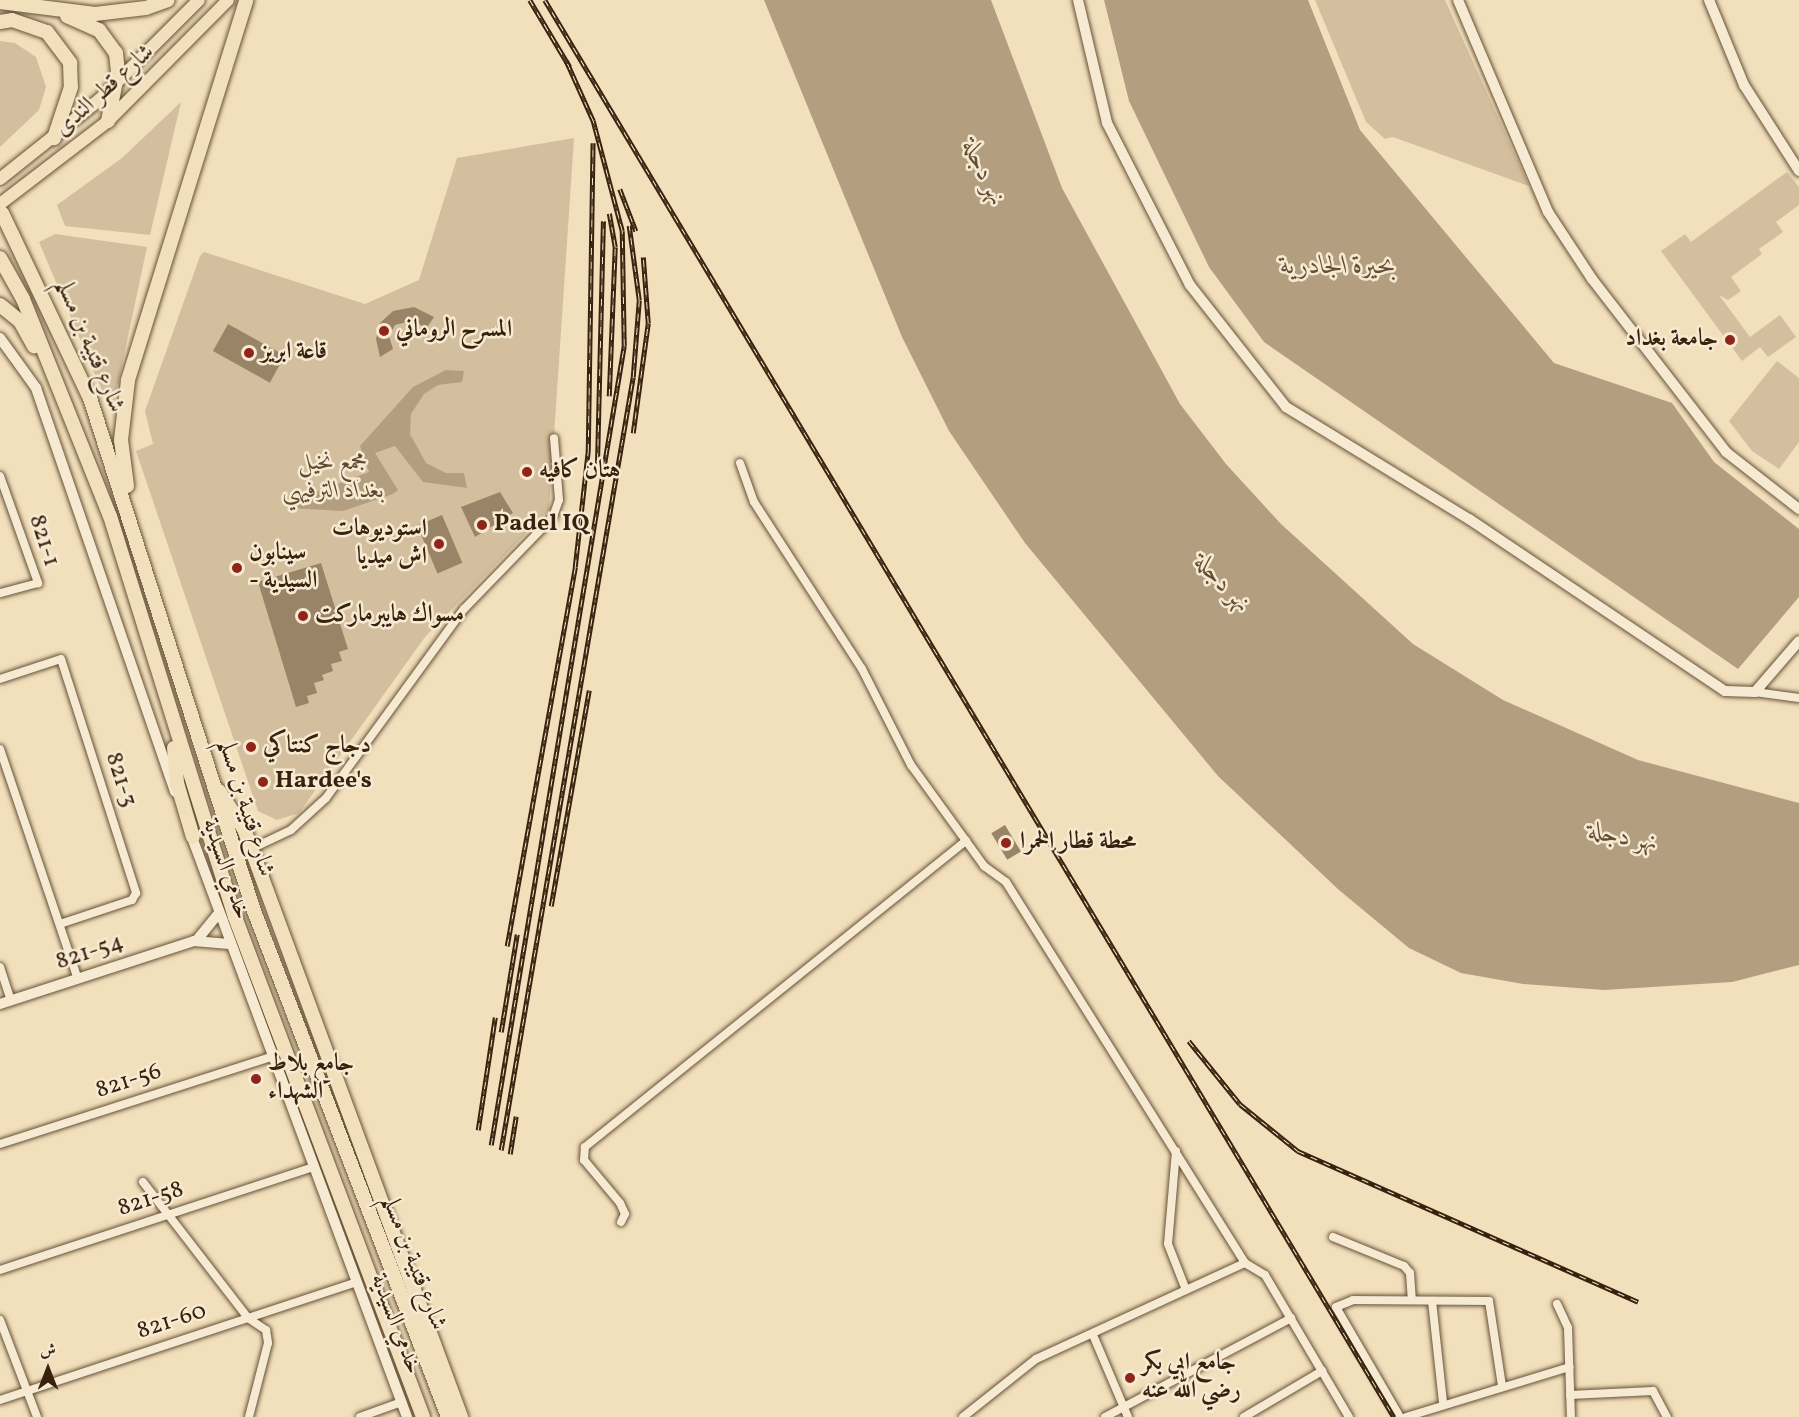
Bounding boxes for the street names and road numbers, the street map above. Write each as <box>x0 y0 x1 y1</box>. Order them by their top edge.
street label: شارع قطر الندى <box>49 39 161 143</box>
street label: شارع قتيبة بن مسلم <box>48 275 130 417</box>
street label: 821-1 <box>21 511 65 571</box>
street label: شارع قتيبة بن مسلم <box>210 736 280 880</box>
street label: 821-3 <box>98 749 142 811</box>
street label: خدمي السيدية <box>194 815 256 923</box>
street label: 821-54 <box>52 929 128 977</box>
street label: 821-56 <box>92 1058 166 1106</box>
street label: 821-58 <box>114 1176 188 1224</box>
street label: شارع قتيبة بن مسلم <box>374 1191 452 1335</box>
street label: خدمي السيدية <box>363 1270 427 1378</box>
street label: 821-60 <box>134 1297 210 1347</box>

